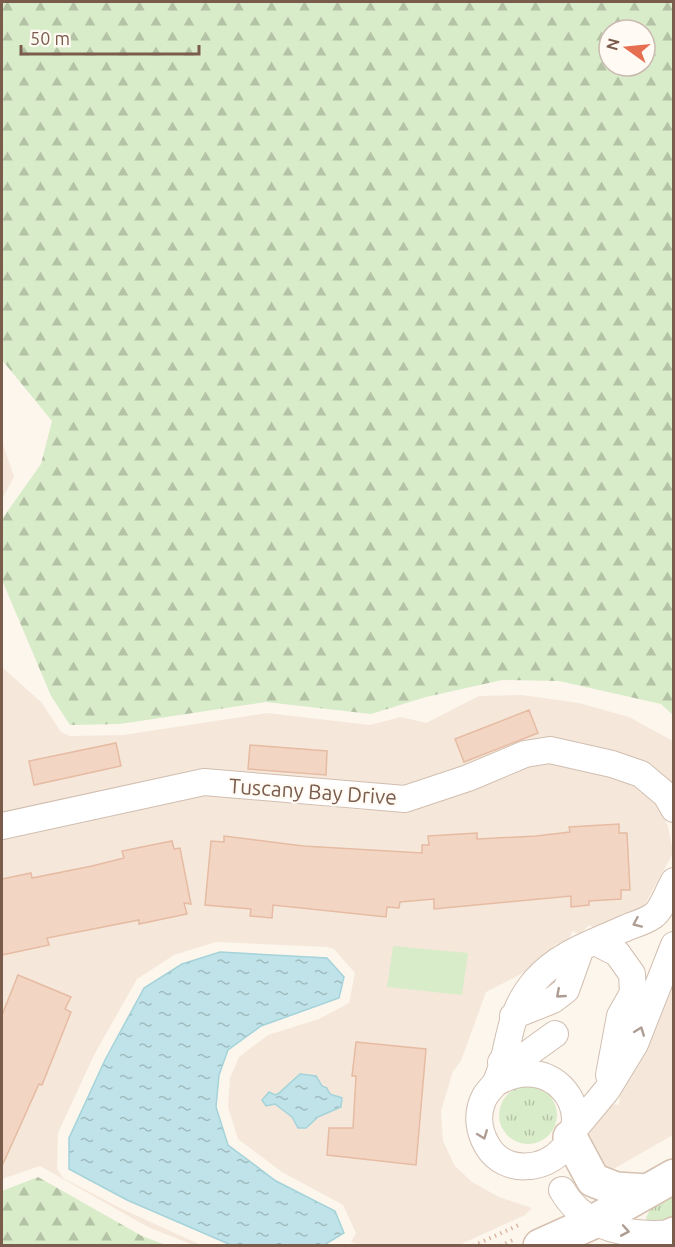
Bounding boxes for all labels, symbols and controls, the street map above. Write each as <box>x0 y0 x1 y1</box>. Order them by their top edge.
scale bar <box>21 18 200 56</box>
north arrow <box>597 18 657 78</box>
text: 50 m <box>30 28 70 48</box>
text: N <box>602 36 623 52</box>
street label: Tuscany Bay Drive <box>228 773 398 809</box>
one-way arrow <box>632 916 643 928</box>
one-way arrow <box>556 987 567 998</box>
one-way arrow <box>632 1027 645 1037</box>
one-way arrow <box>476 1130 489 1140</box>
one-way arrow <box>621 1225 630 1237</box>

